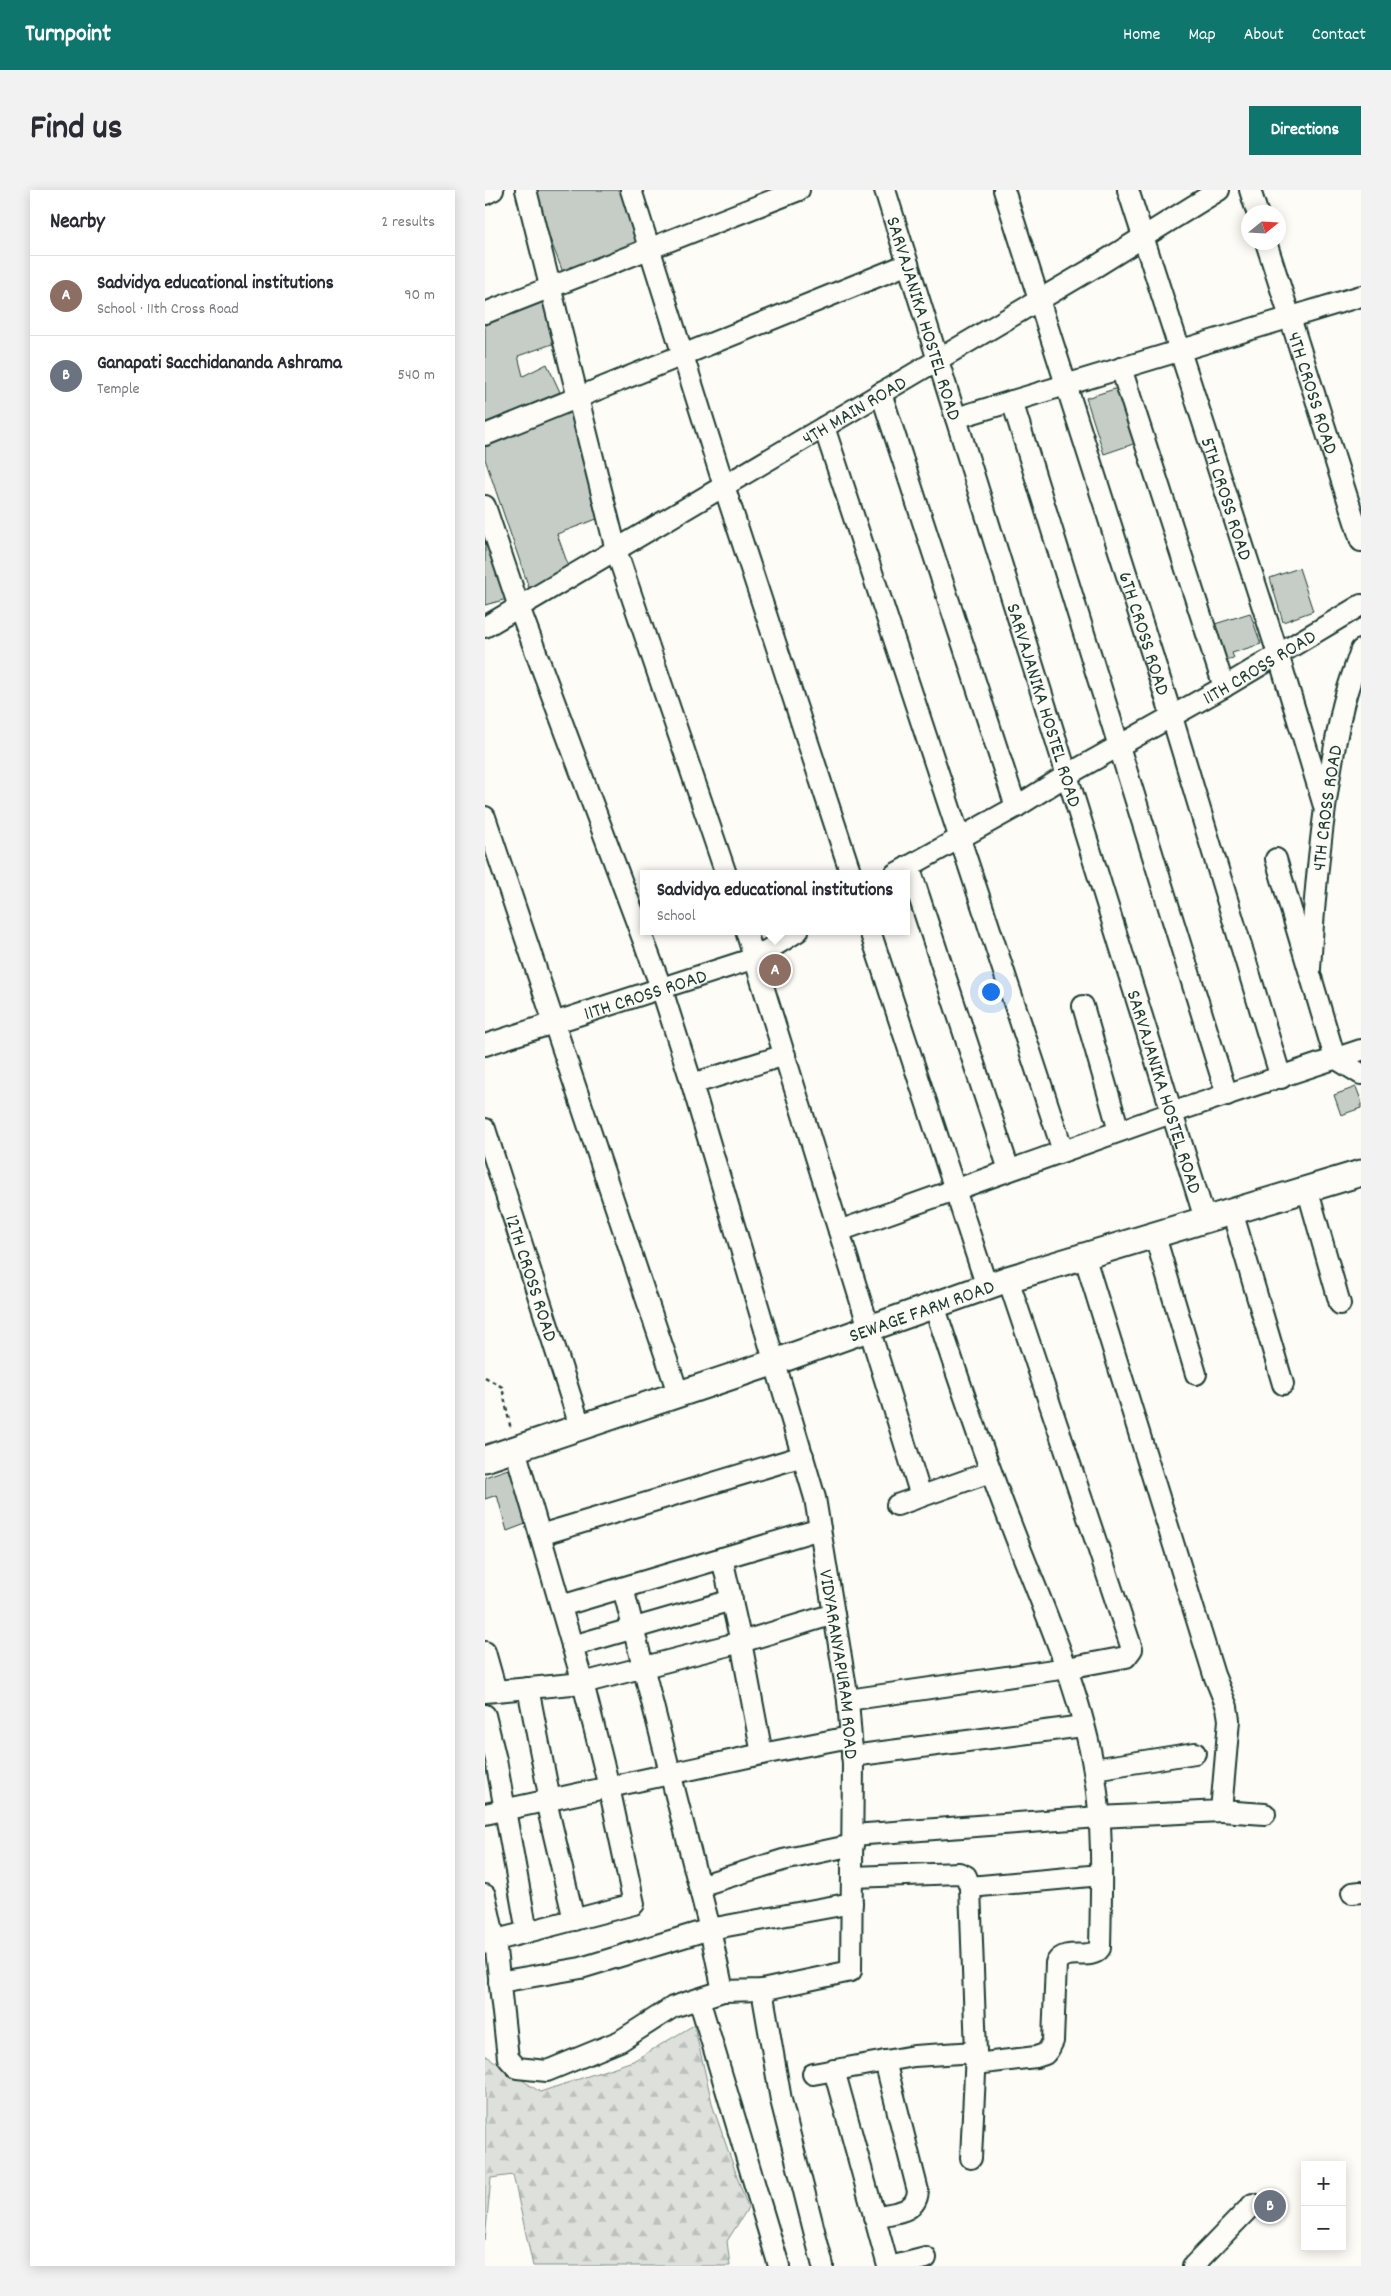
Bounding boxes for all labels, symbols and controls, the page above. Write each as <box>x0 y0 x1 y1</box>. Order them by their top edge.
text: Turnpoint <box>25 18 111 52</box>
text: Home <box>1123 23 1160 48</box>
text: Map <box>1188 23 1216 48</box>
text: About <box>1244 23 1284 48</box>
text: Contact <box>1312 23 1366 48</box>
text: Find us <box>30 105 122 155</box>
button: Directions <box>1249 106 1361 155</box>
north arrow <box>1241 205 1286 250</box>
text: Nearby <box>50 208 105 238</box>
text: 2 results <box>381 211 435 234</box>
street label: SARVAJANIKA HOSTEL ROAD <box>877 213 967 424</box>
text: Sadvidya educational institutions <box>97 271 334 298</box>
text: A <box>62 284 70 307</box>
text: 90 m <box>404 284 435 307</box>
text: School · 11th Cross Road <box>97 298 239 321</box>
street label: 4TH CROSS ROAD <box>1278 329 1344 458</box>
text: Ganapati Sacchidananda Ashrama <box>97 351 342 378</box>
text: B <box>62 364 70 387</box>
text: 540 m <box>398 364 435 387</box>
street label: 4TH MAIN ROAD <box>798 370 913 454</box>
text: Temple <box>97 378 140 401</box>
street label: 5TH CROSS ROAD <box>1192 434 1258 564</box>
street label: 6TH CROSS ROAD <box>1110 568 1175 699</box>
street label: SARVAJANIKA HOSTEL ROAD <box>997 600 1087 811</box>
street label: 11TH CROSS ROAD <box>1198 624 1322 713</box>
street label: 4TH CROSS ROAD <box>1307 743 1352 872</box>
popup <box>640 870 910 935</box>
text: Sadvidya educational institutions <box>657 878 893 905</box>
text: School <box>657 905 696 928</box>
pin: A <box>759 951 791 989</box>
street label: 11TH CROSS ROAD <box>581 963 711 1029</box>
your location <box>978 979 1004 1005</box>
street label: SARVAJANIKA HOSTEL ROAD <box>1118 987 1207 1198</box>
street label: 12TH CROSS ROAD <box>496 1211 563 1346</box>
street label: SEWAGE FARM ROAD <box>846 1274 999 1352</box>
street label: VIDYARANYAPURAM ROAD <box>810 1568 864 1760</box>
map controls <box>1301 2161 1346 2251</box>
button: + <box>1301 2161 1346 2206</box>
pin: B <box>1254 2187 1286 2225</box>
button: − <box>1301 2206 1346 2251</box>

